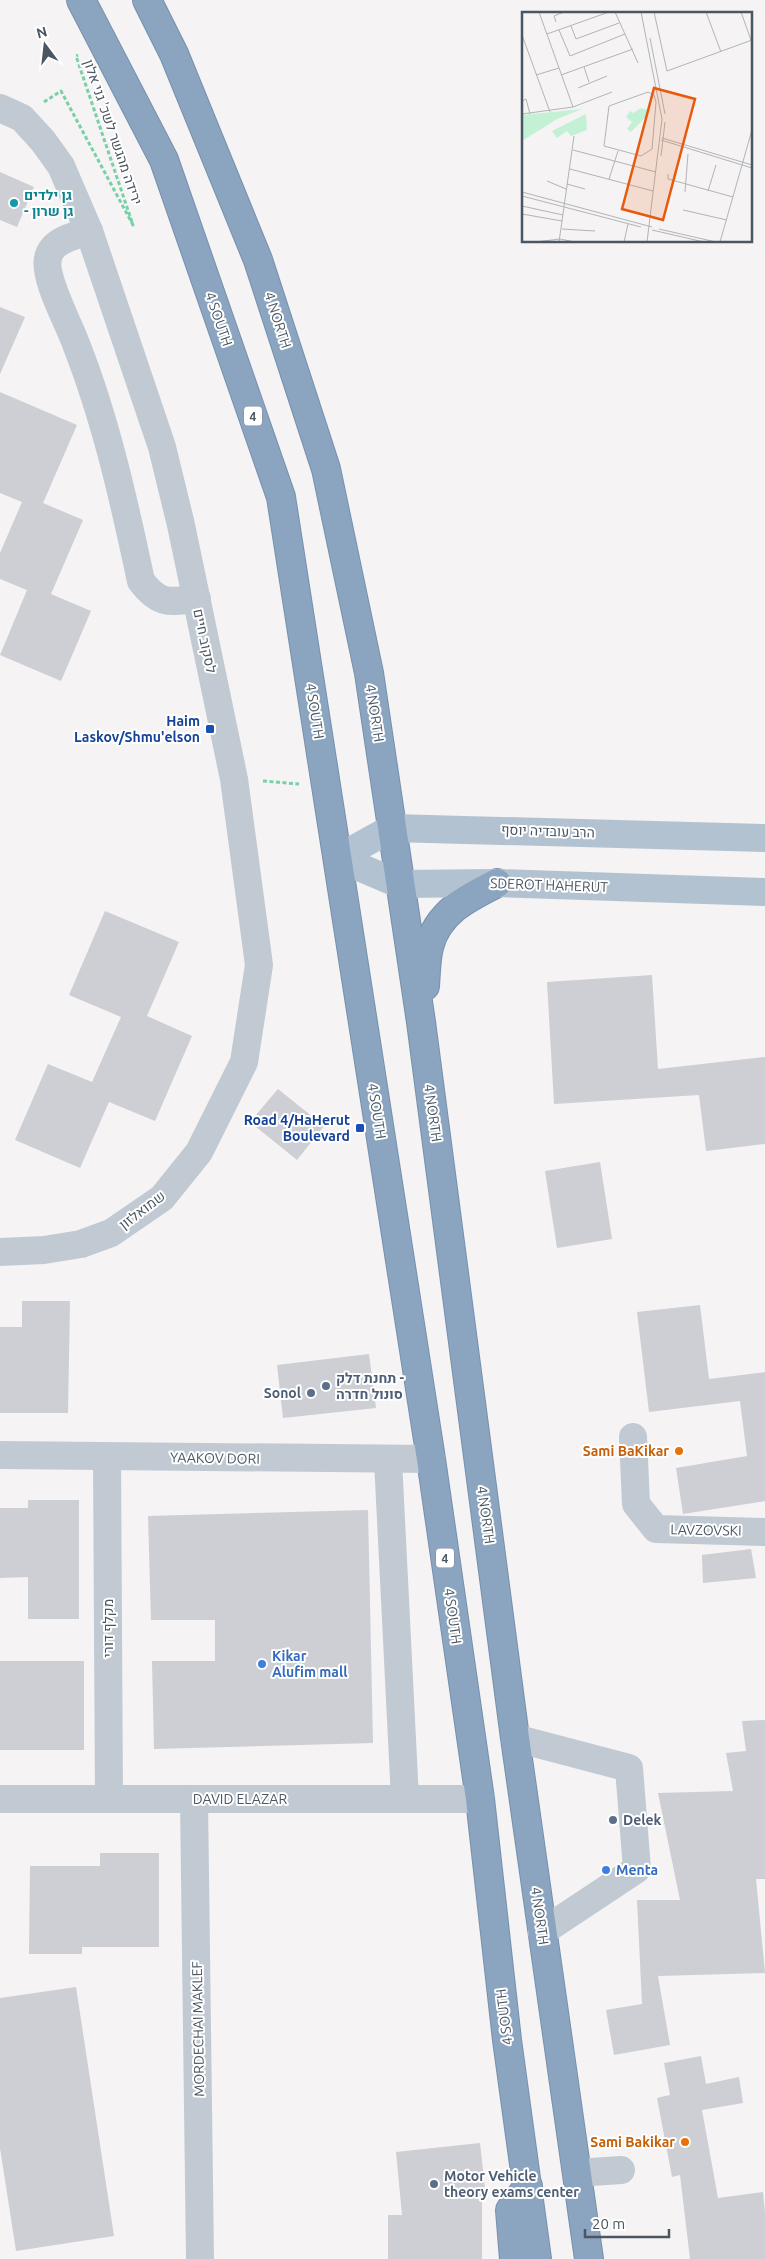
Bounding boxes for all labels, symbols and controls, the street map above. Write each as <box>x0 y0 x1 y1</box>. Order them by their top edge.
inset map <box>522 12 752 242</box>
north arrow <box>20 20 70 70</box>
text: N <box>35 23 49 42</box>
street label: ירידה מהגשר לשכ' גני אלון <box>81 57 145 207</box>
place label: גן ילדים - גן שרון <box>24 187 74 219</box>
marker: גן ילדים - גן שרון <box>8 197 20 209</box>
street label: 4 SOUTH <box>202 290 236 348</box>
street label: 4 NORTH <box>261 290 295 350</box>
road number: 4 <box>244 406 262 426</box>
street label: לסקוב חיים <box>190 607 220 675</box>
street label: 4 SOUTH <box>303 682 327 740</box>
street label: 4 NORTH <box>363 683 387 743</box>
place label: Haim Laskov/Shmu'elson <box>74 713 200 745</box>
marker: Haim Laskov/Shmu'elson <box>204 723 216 735</box>
street label: הרב עובדיה יוסף <box>501 821 595 841</box>
street label: SDEROT HAHERUT <box>490 875 608 895</box>
street label: 4 SOUTH <box>365 1082 389 1140</box>
street label: 4 NORTH <box>421 1083 445 1143</box>
place label: Road 4/HaHerut Boulevard <box>244 1112 350 1144</box>
marker: Road 4/HaHerut Boulevard <box>354 1122 366 1134</box>
street label: שמואלזון <box>116 1188 168 1232</box>
place label: תחנת דלק - סונול חדרה <box>336 1370 405 1402</box>
marker: תחנת דלק - סונול חדרה <box>320 1380 332 1392</box>
place label: Sonol <box>264 1385 301 1401</box>
marker: Sonol <box>305 1387 317 1399</box>
place label: Sami BaKikar <box>583 1443 669 1459</box>
marker: Sami BaKikar <box>673 1445 685 1457</box>
street label: YAAKOV DORI <box>170 1449 260 1467</box>
street label: 4 NORTH <box>474 1485 498 1545</box>
street label: LAVZOVSKI <box>670 1521 742 1539</box>
road number: 4 <box>436 1549 454 1568</box>
street label: 4 SOUTH <box>441 1587 465 1645</box>
street label: מקלף דורי <box>100 1599 116 1657</box>
place label: Kikar Alufim mall <box>272 1648 347 1680</box>
marker: Kikar Alufim mall <box>256 1658 268 1670</box>
street label: DAVID ELAZAR <box>193 1791 287 1807</box>
place label: Delek <box>623 1812 662 1828</box>
marker: Delek <box>607 1814 619 1826</box>
place label: Menta <box>616 1862 658 1878</box>
marker: Menta <box>600 1864 612 1876</box>
street label: 4 NORTH <box>528 1886 552 1946</box>
street label: MORDECHAI MAKLEF <box>189 1961 207 2097</box>
street label: 4 SOUTH <box>493 1988 515 2046</box>
place label: Sami Bakikar <box>590 2134 675 2150</box>
marker: Sami Bakikar <box>679 2136 691 2148</box>
place label: Motor Vehicle theory exams center <box>444 2168 579 2200</box>
marker: Motor Vehicle theory exams center <box>428 2178 440 2190</box>
scale bar <box>585 2206 669 2238</box>
text: 20 m <box>592 2215 625 2232</box>

